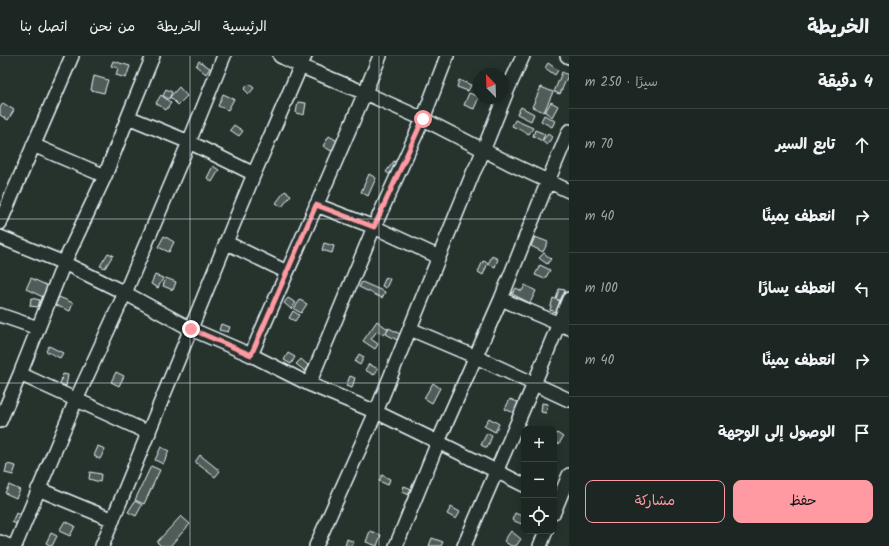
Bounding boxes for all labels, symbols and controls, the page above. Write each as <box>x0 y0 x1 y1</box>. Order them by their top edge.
text: الخريطة <box>807 13 869 43</box>
text: اتصل بنا <box>20 16 68 38</box>
text: من نحن <box>90 16 135 38</box>
text: الخريطة <box>157 16 201 38</box>
text: الرئيسية <box>223 16 267 38</box>
north arrow <box>473 68 509 104</box>
text: 4 دقيقة <box>818 69 873 96</box>
text: سيرًا · 250 m <box>585 72 658 93</box>
route start <box>414 110 432 128</box>
text: تابع السير <box>776 133 835 157</box>
text: 70 m <box>585 134 613 155</box>
icon: ahead <box>851 134 873 156</box>
text: انعطف يمينًا <box>762 205 835 229</box>
text: 40 m <box>585 206 614 227</box>
icon: right <box>851 206 873 228</box>
text: انعطف يسارًا <box>758 277 835 301</box>
text: 100 m <box>585 278 618 299</box>
icon: left <box>851 278 873 300</box>
route end <box>182 320 200 338</box>
text: انعطف يمينًا <box>762 349 835 373</box>
text: 40 m <box>585 350 614 371</box>
icon: right <box>851 350 873 372</box>
text: الوصول إلى الوجهة <box>718 421 835 445</box>
icon: arrive <box>851 422 873 444</box>
map controls <box>521 426 557 534</box>
button: + <box>521 426 557 462</box>
button: − <box>521 462 557 498</box>
button: مشاركة <box>585 480 725 523</box>
button: حفظ <box>733 480 873 523</box>
button: locate <box>521 498 557 534</box>

